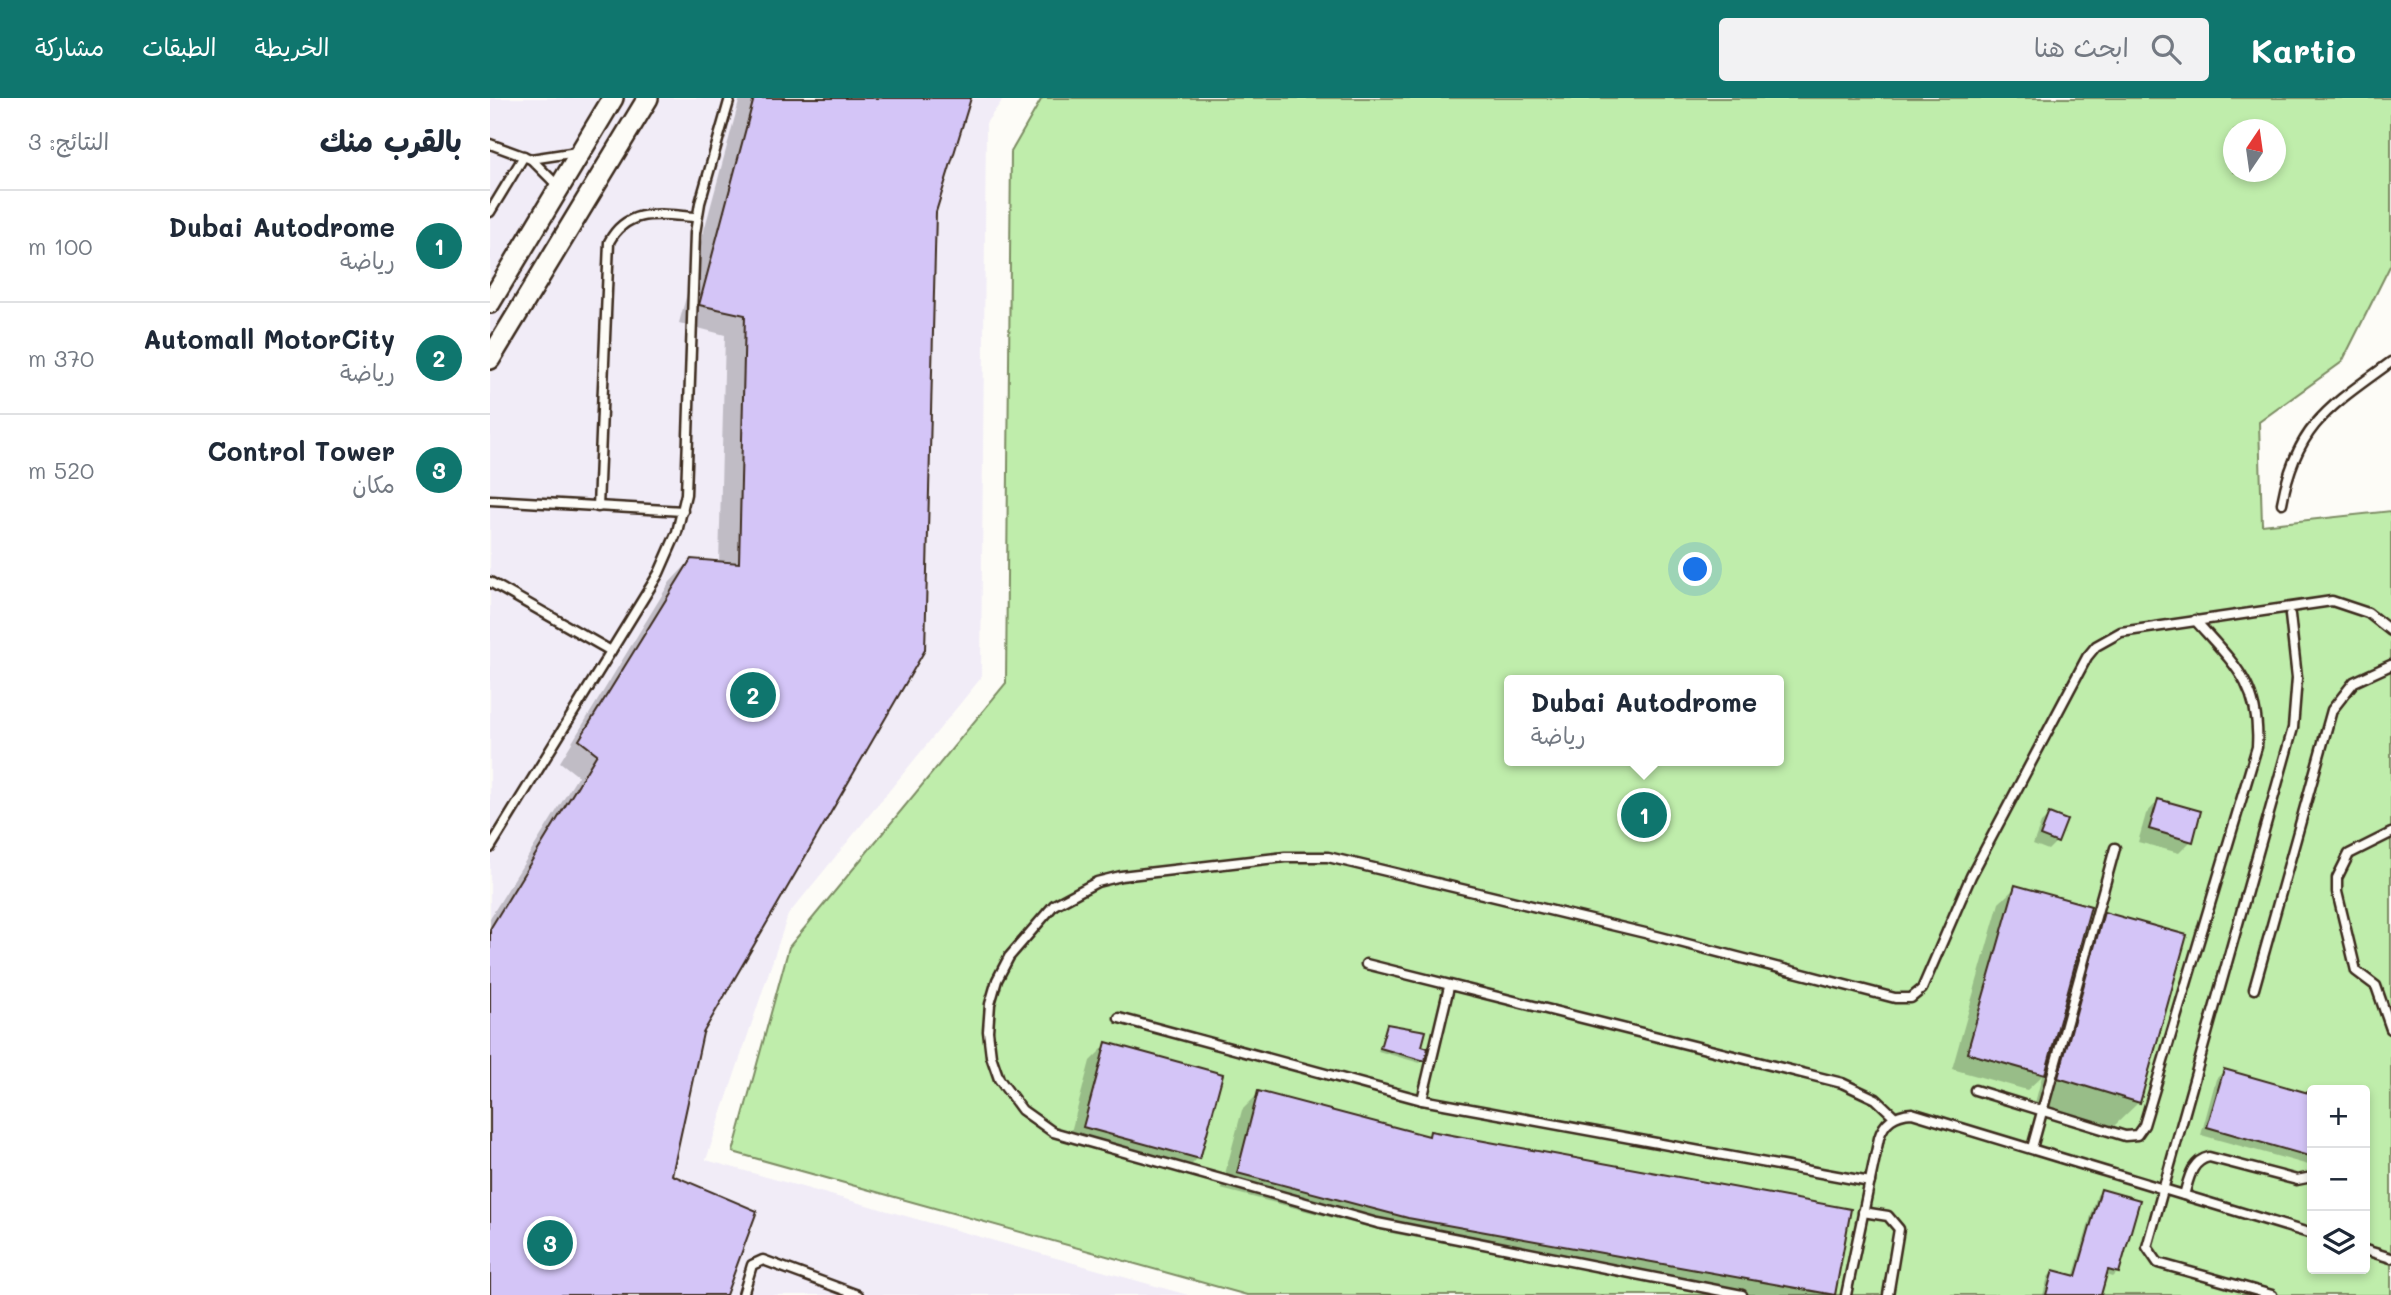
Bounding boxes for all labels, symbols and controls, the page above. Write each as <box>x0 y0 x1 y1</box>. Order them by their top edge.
search box <box>1719 18 2209 81</box>
text: Kartio <box>2251 28 2356 71</box>
text: ابحث هنا <box>2034 30 2129 64</box>
icon: search <box>2147 30 2185 68</box>
text: مشاركة <box>35 31 104 62</box>
text: الطبقات <box>142 31 217 62</box>
text: الخريطة <box>255 31 329 62</box>
north arrow <box>2223 119 2286 182</box>
text: بالقرب منك <box>320 120 462 160</box>
text: النتائج: 3 <box>28 126 109 156</box>
text: Dubai Autodrome <box>169 210 395 244</box>
text: 100 m <box>28 231 92 261</box>
text: 1 <box>434 231 444 261</box>
text: رياضة <box>340 245 395 275</box>
text: Automall MotorCity <box>143 322 395 356</box>
text: 370 m <box>28 343 94 373</box>
text: 2 <box>433 343 445 373</box>
text: رياضة <box>340 357 395 387</box>
text: Control Tower <box>208 434 395 468</box>
text: 520 m <box>28 455 94 485</box>
text: 3 <box>432 455 446 485</box>
text: مكان <box>352 469 395 499</box>
your location <box>1678 552 1712 586</box>
pin: 2 <box>730 669 776 721</box>
popup <box>1504 675 1784 766</box>
text: Dubai Autodrome <box>1531 685 1757 719</box>
text: رياضة <box>1531 720 1586 750</box>
pin: 1 <box>1621 789 1667 841</box>
map controls <box>2307 1085 2370 1274</box>
button: + <box>2307 1085 2370 1148</box>
button: − <box>2307 1148 2370 1211</box>
button: layers <box>2307 1211 2370 1274</box>
pin: 3 <box>527 1217 573 1269</box>

